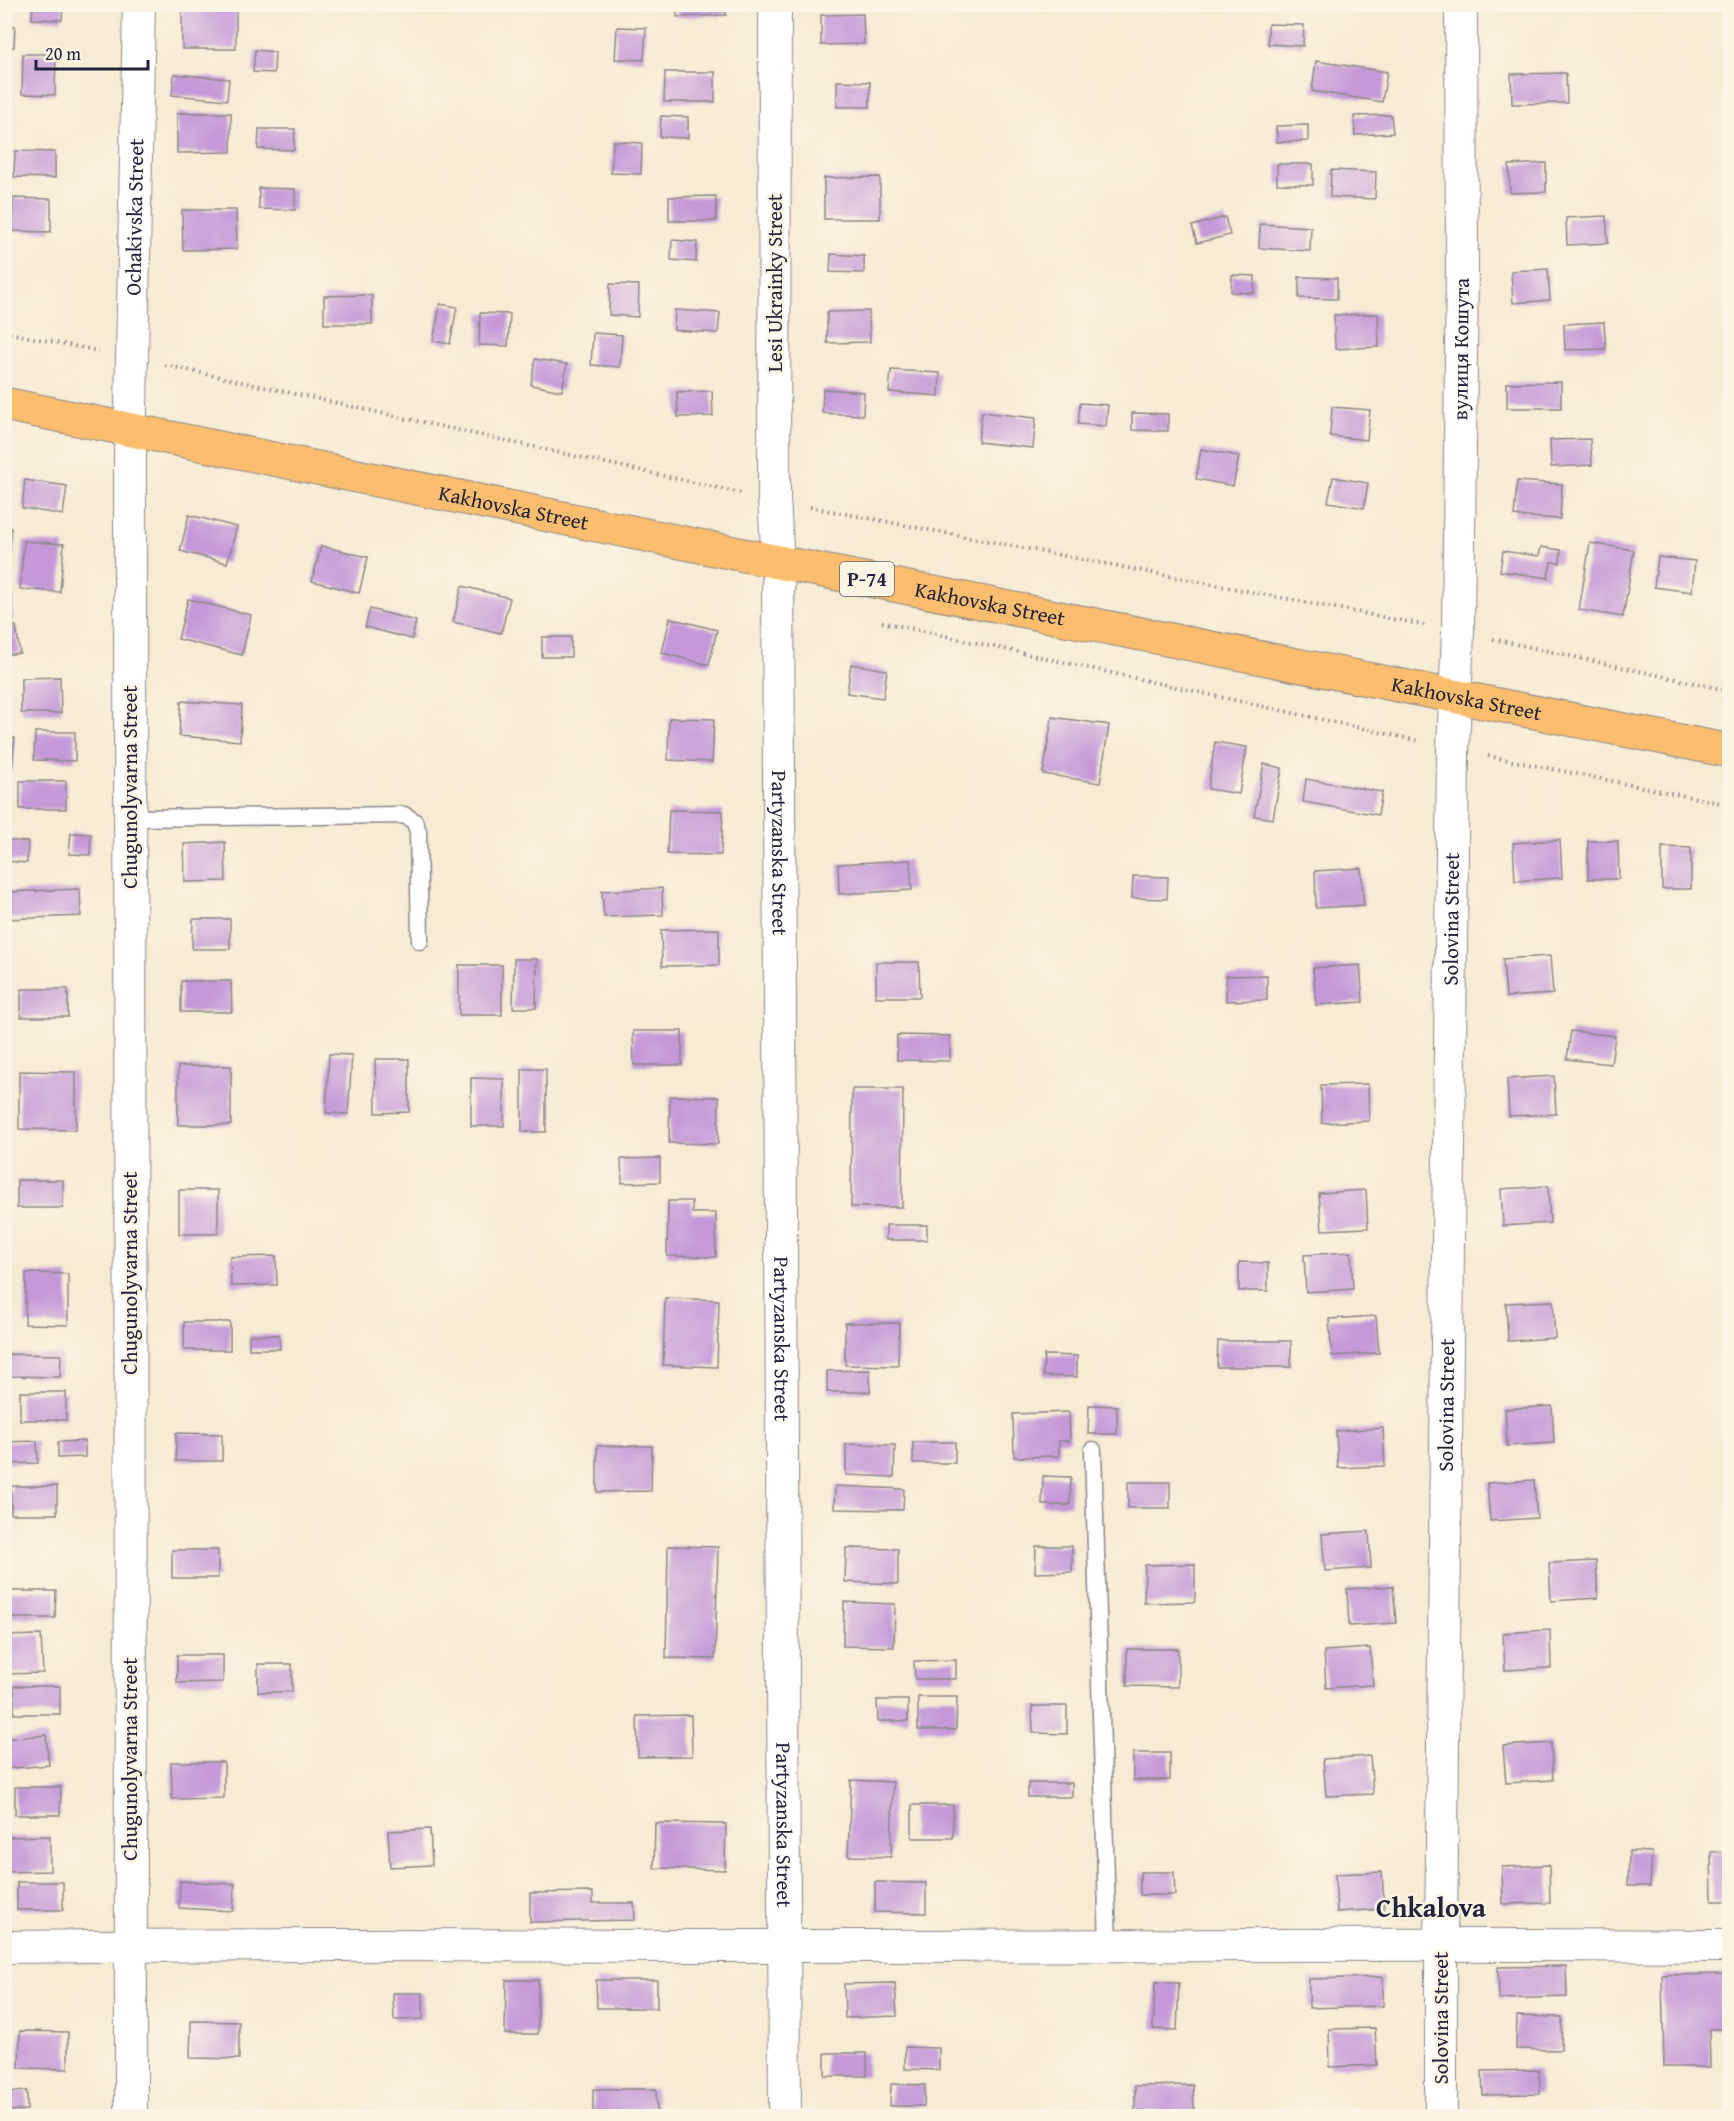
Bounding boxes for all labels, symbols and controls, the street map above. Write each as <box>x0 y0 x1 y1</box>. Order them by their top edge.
scale bar <box>36 33 148 71</box>
text: 20 m <box>45 40 81 67</box>
street label: Ochakivska Street <box>117 138 151 296</box>
street label: Lesi Ukrainky Street <box>759 193 790 372</box>
street label: вулиця Кошута <box>1444 278 1477 421</box>
street label: Kakhovska Street <box>436 477 592 538</box>
road number: Р-74 <box>840 562 894 596</box>
street label: Kakhovska Street <box>912 574 1068 634</box>
street label: Kakhovska Street <box>1389 668 1545 728</box>
street label: Chugunolyvarna Street <box>114 685 145 889</box>
street label: Partyzanska Street <box>764 770 796 936</box>
street label: Solovina Street <box>1435 852 1467 986</box>
street label: Chugunolyvarna Street <box>114 1171 145 1375</box>
street label: Partyzanska Street <box>766 1256 798 1422</box>
street label: Solovina Street <box>1430 1338 1462 1472</box>
street label: Chugunolyvarna Street <box>114 1657 145 1861</box>
street label: Partyzanska Street <box>768 1742 800 1908</box>
district label: Chkalova <box>1376 1887 1486 1927</box>
street label: Solovina Street <box>1425 1951 1456 2084</box>

